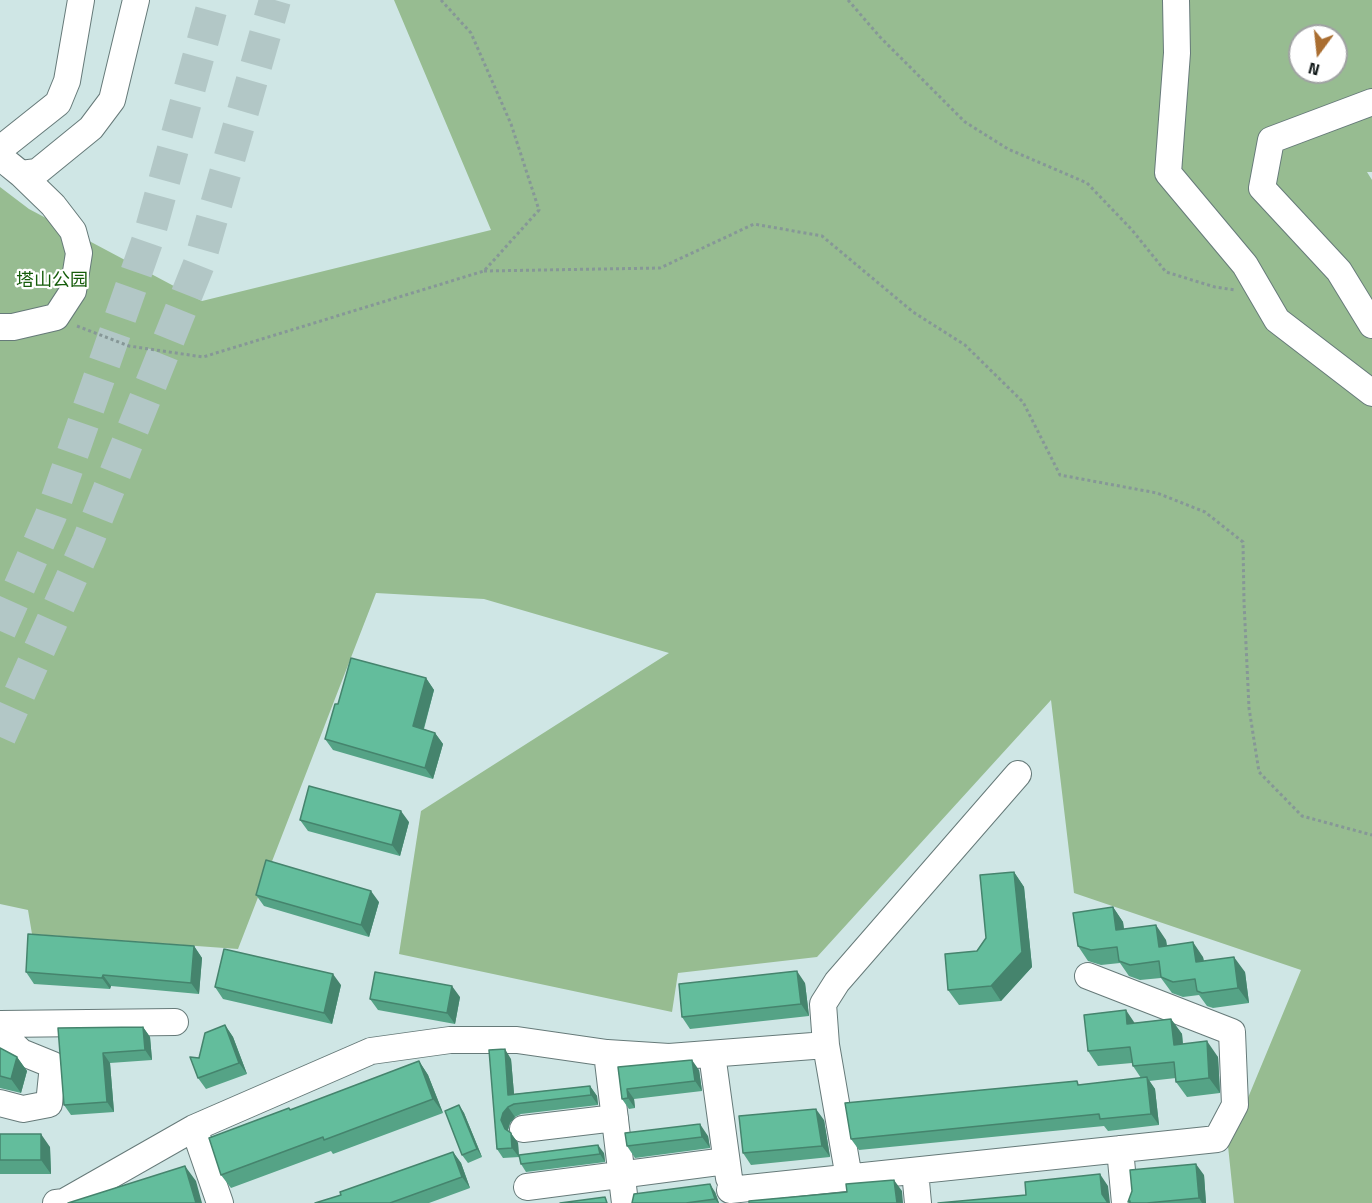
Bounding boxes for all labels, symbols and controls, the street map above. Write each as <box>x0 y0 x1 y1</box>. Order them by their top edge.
north arrow <box>1288 24 1348 84</box>
text: N <box>1305 56 1322 82</box>
park label: 塔山公园 <box>16 271 88 293</box>

